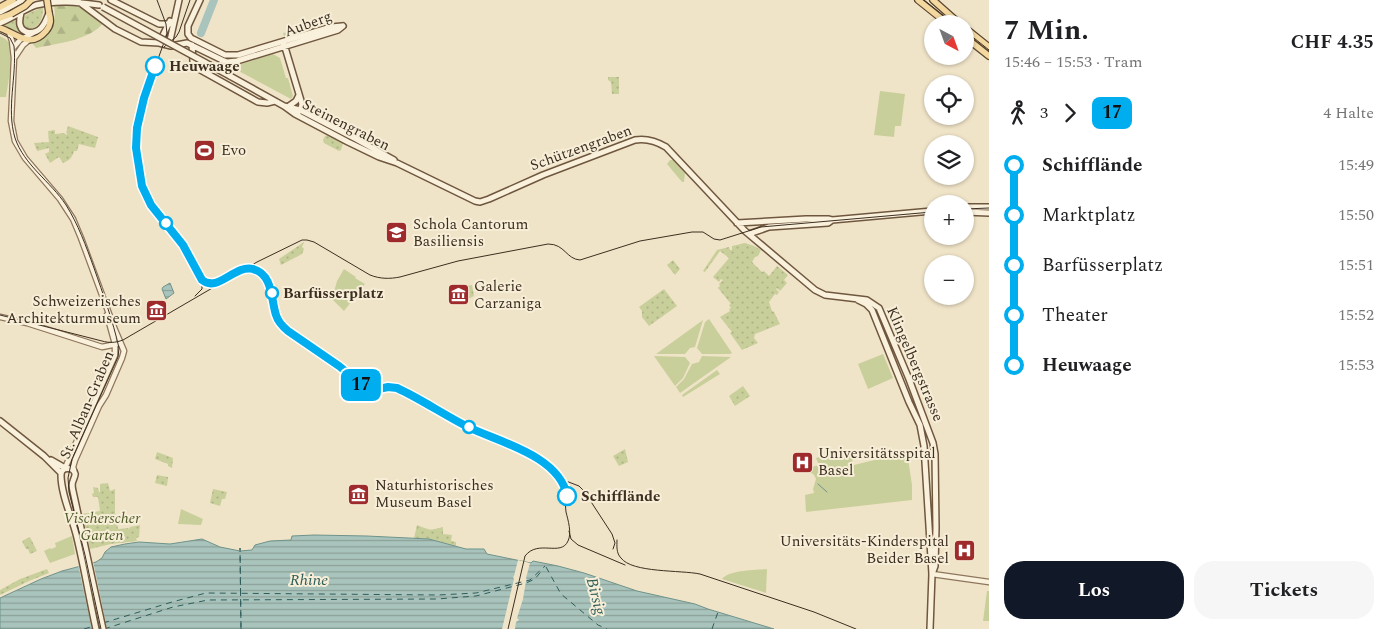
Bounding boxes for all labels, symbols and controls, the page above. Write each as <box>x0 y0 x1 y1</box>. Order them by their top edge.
street label: Auberg <box>281 5 335 43</box>
text: 7 Min. <box>1004 9 1089 52</box>
north arrow <box>924 15 974 65</box>
map controls <box>924 15 974 305</box>
text: CHF 4.35 <box>1291 28 1374 57</box>
text: 15:46 – 15:53 · Tram <box>1004 50 1142 74</box>
place label: Heuwaage <box>169 55 240 78</box>
marker: Heuwaage <box>145 56 165 76</box>
button: locate <box>924 75 974 125</box>
street label: Steinengraben <box>298 93 394 157</box>
icon: walk <box>1004 99 1032 127</box>
icon: forward <box>1056 99 1084 127</box>
text: 17 <box>1102 99 1122 126</box>
text: 3 <box>1040 101 1048 125</box>
text: 4 Halte <box>1323 101 1374 125</box>
street label: Schützengraben <box>527 119 635 177</box>
button: layers <box>924 135 974 185</box>
sports icon: Evo <box>193 138 217 162</box>
place label: Evo <box>221 139 246 162</box>
text: Schifflände <box>1042 151 1143 180</box>
text: 15:49 <box>1338 153 1374 177</box>
button: + <box>924 195 974 245</box>
text: Marktplatz <box>1042 201 1136 230</box>
text: 15:50 <box>1338 203 1374 227</box>
place label: Schola Cantorum Basiliensis <box>413 213 529 253</box>
unlabelled marker <box>159 216 173 230</box>
school or university icon: Schola Cantorum Basiliensis <box>385 221 409 245</box>
text: Barfüsserplatz <box>1042 251 1163 280</box>
text: 15:51 <box>1338 253 1374 277</box>
button: − <box>924 255 974 305</box>
place label: Galerie Carzaniga <box>474 275 542 315</box>
place label: Barfüsserplatz <box>283 282 384 305</box>
museum icon: Galerie Carzaniga <box>446 283 470 307</box>
marker: Barfüsserplatz <box>265 286 279 300</box>
place label: Schweizerisches Architekturmuseum <box>7 290 141 330</box>
museum icon: Schweizerisches Architekturmuseum <box>145 298 169 322</box>
text: Theater <box>1042 301 1108 330</box>
street label: Klingelbergstrasse <box>880 303 950 425</box>
text: 15:52 <box>1338 303 1374 327</box>
street label: St. Alban-Graben <box>54 347 120 463</box>
text: Heuwaage <box>1042 351 1132 380</box>
text: 15:53 <box>1338 353 1374 377</box>
line badge: 17 <box>338 369 384 401</box>
text: 17 <box>351 371 371 398</box>
unlabelled marker <box>462 420 476 434</box>
place label: Universitätsspital Basel <box>818 442 936 482</box>
hospital icon: Universitätsspital Basel <box>790 450 814 474</box>
place label: Naturhistorisches Museum Basel <box>375 474 494 514</box>
museum icon: Naturhistorisches Museum Basel <box>347 482 371 506</box>
place label: Schifflände <box>581 485 660 508</box>
marker: Schifflände <box>557 486 577 506</box>
park label: Vischerscher Garten <box>64 507 141 547</box>
place label: Universitäts-Kinderspital Beider Basel <box>780 530 949 570</box>
hospital icon: Universitäts-Kinderspital Beider Basel <box>953 538 977 562</box>
button: Los <box>1004 561 1184 619</box>
button: Tickets <box>1194 561 1374 619</box>
water label: Rhine <box>290 568 328 592</box>
water label: Birsig <box>580 575 612 618</box>

